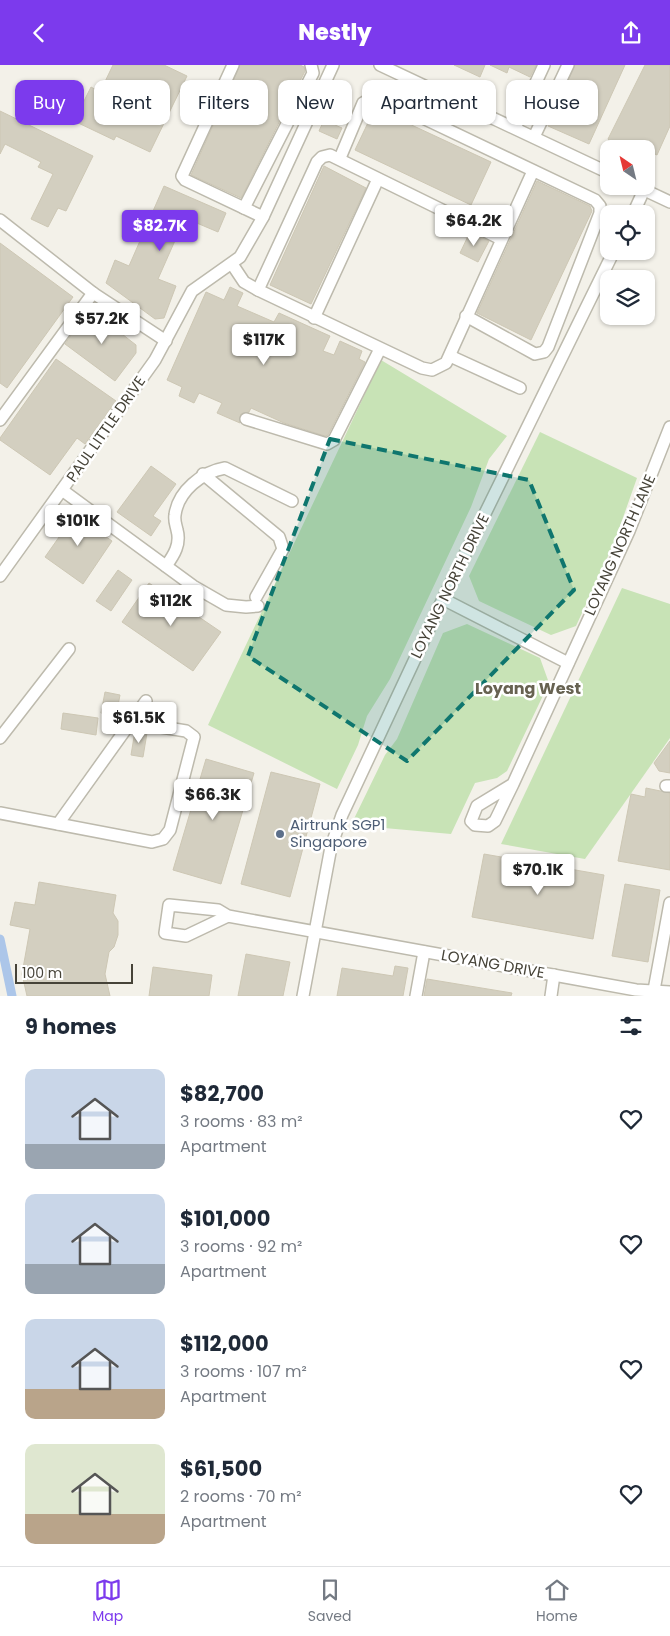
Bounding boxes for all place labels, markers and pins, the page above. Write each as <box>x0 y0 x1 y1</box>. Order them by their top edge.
pin: $64.2K <box>433 205 515 247</box>
pin: $82.7K <box>119 209 201 252</box>
pin: $57.2K <box>61 303 143 345</box>
pin: $117K <box>229 323 299 366</box>
pin: $101K <box>43 505 113 547</box>
pin: $112K <box>136 585 206 627</box>
pin: $61.5K <box>98 701 180 744</box>
pin: $66.3K <box>172 779 254 821</box>
place label: Airtrunk SGP1 Singapore <box>290 814 385 852</box>
marker: Airtrunk SGP1 Singapore <box>274 828 286 840</box>
pin: $70.1K <box>497 853 579 896</box>

